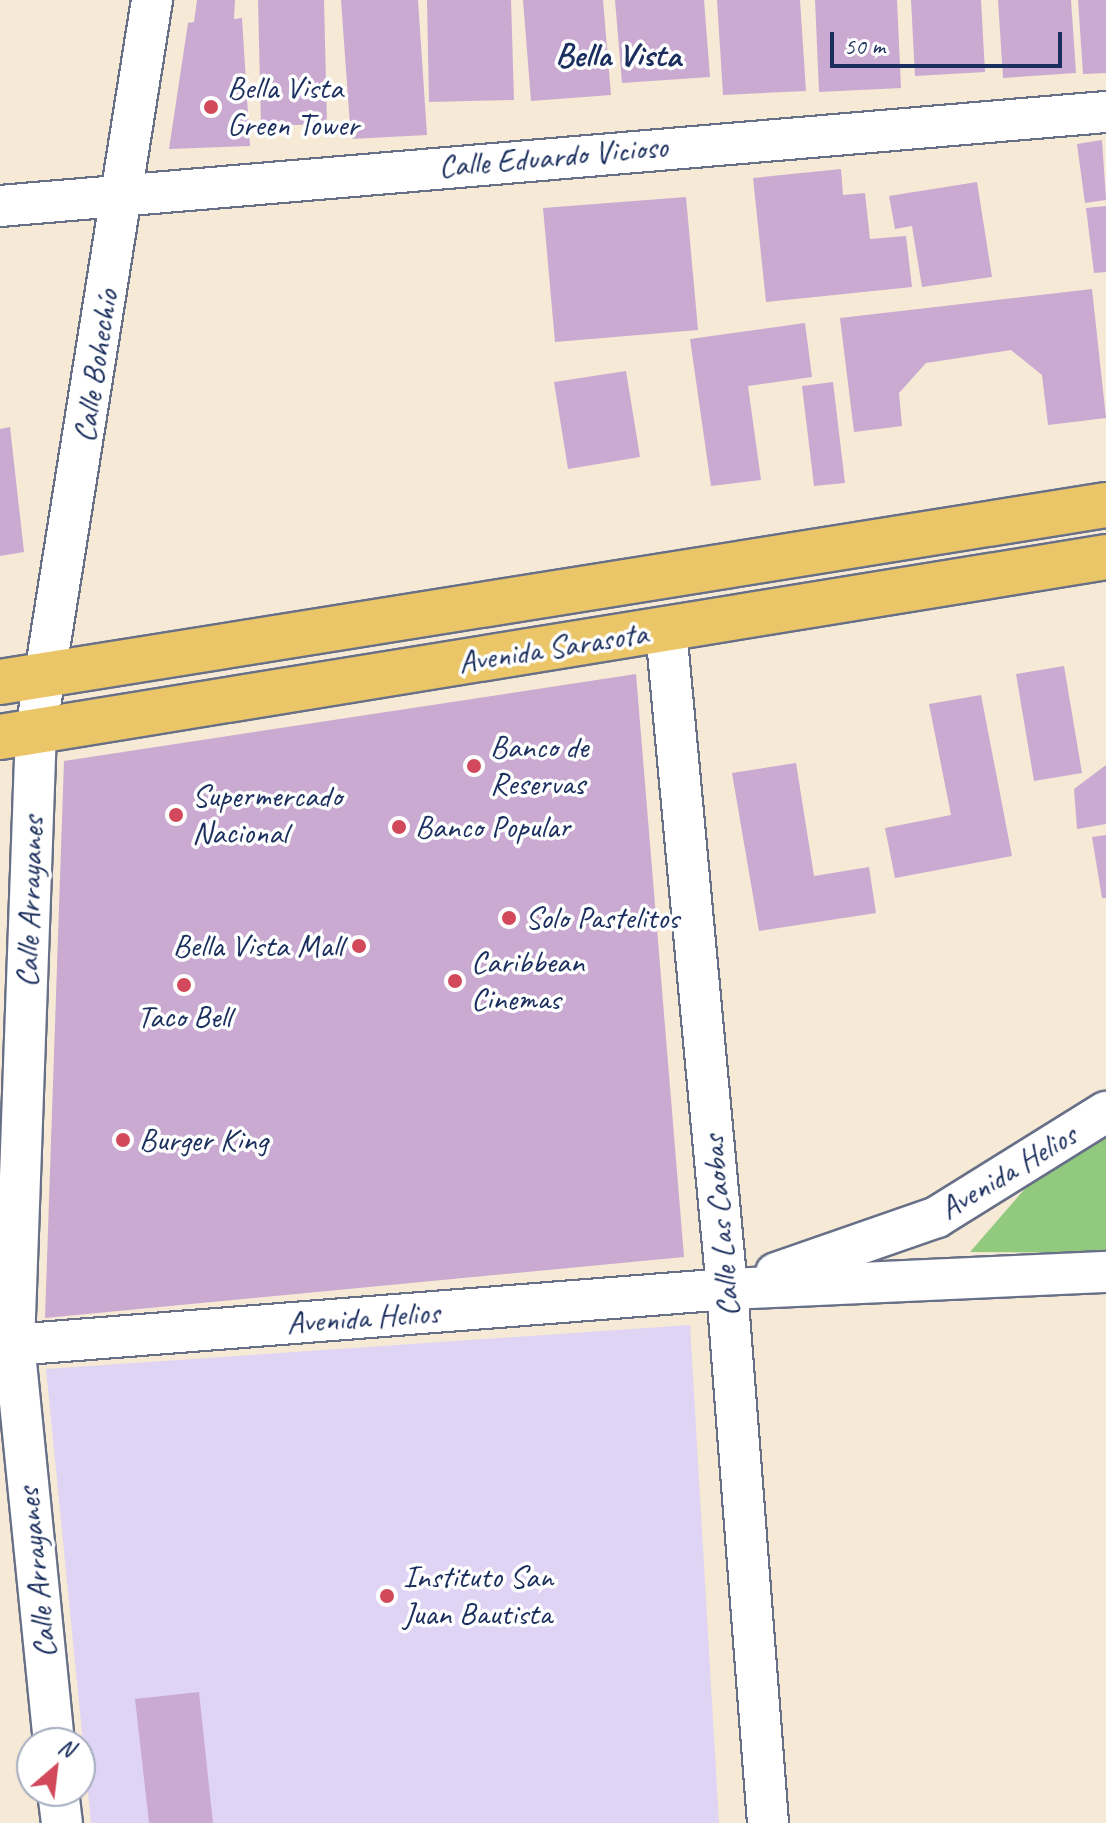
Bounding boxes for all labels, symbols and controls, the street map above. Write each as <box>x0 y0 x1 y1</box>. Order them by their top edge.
scale bar <box>834 16 1066 66</box>
text: 50 m <box>844 31 885 61</box>
district label: Bella Vista <box>556 35 680 75</box>
place label: Bella Vista Green Tower <box>227 70 358 145</box>
marker: Bella Vista Green Tower <box>202 98 220 116</box>
street label: Calle Eduardo Vicioso <box>438 128 668 186</box>
street label: Calle Bohechío <box>65 287 127 445</box>
street label: Avenida Sarasota <box>456 614 650 682</box>
place label: Banco de Reservas <box>490 729 588 804</box>
marker: Banco de Reservas <box>465 757 483 775</box>
place label: Supermercado Nacional <box>192 778 342 853</box>
marker: Supermercado Nacional <box>167 806 185 824</box>
place label: Banco Popular <box>415 808 569 846</box>
street label: Calle Arrayanes <box>8 816 52 988</box>
marker: Banco Popular <box>390 818 408 836</box>
place label: Solo Pastelitos <box>525 899 680 937</box>
marker: Solo Pastelitos <box>500 909 518 927</box>
place label: Bella Vista Mall <box>173 927 343 965</box>
marker: Bella Vista Mall <box>350 937 368 955</box>
place label: Caribbean Cinemas <box>471 944 584 1019</box>
marker: Caribbean Cinemas <box>446 972 464 990</box>
marker: Taco Bell <box>175 976 193 994</box>
place label: Taco Bell <box>137 998 231 1036</box>
street label: Avenida Helios <box>933 1116 1083 1228</box>
place label: Burger King <box>139 1121 268 1159</box>
marker: Burger King <box>114 1131 132 1149</box>
street label: Calle Las Caobas <box>694 1133 748 1319</box>
street label: Avenida Helios <box>285 1294 441 1342</box>
street label: Calle Arrayanes <box>9 1486 65 1660</box>
place label: Instituto San Juan Bautista <box>403 1559 553 1634</box>
marker: Instituto San Juan Bautista <box>378 1587 396 1605</box>
north arrow <box>16 1727 96 1807</box>
text: N <box>54 1732 79 1763</box>

